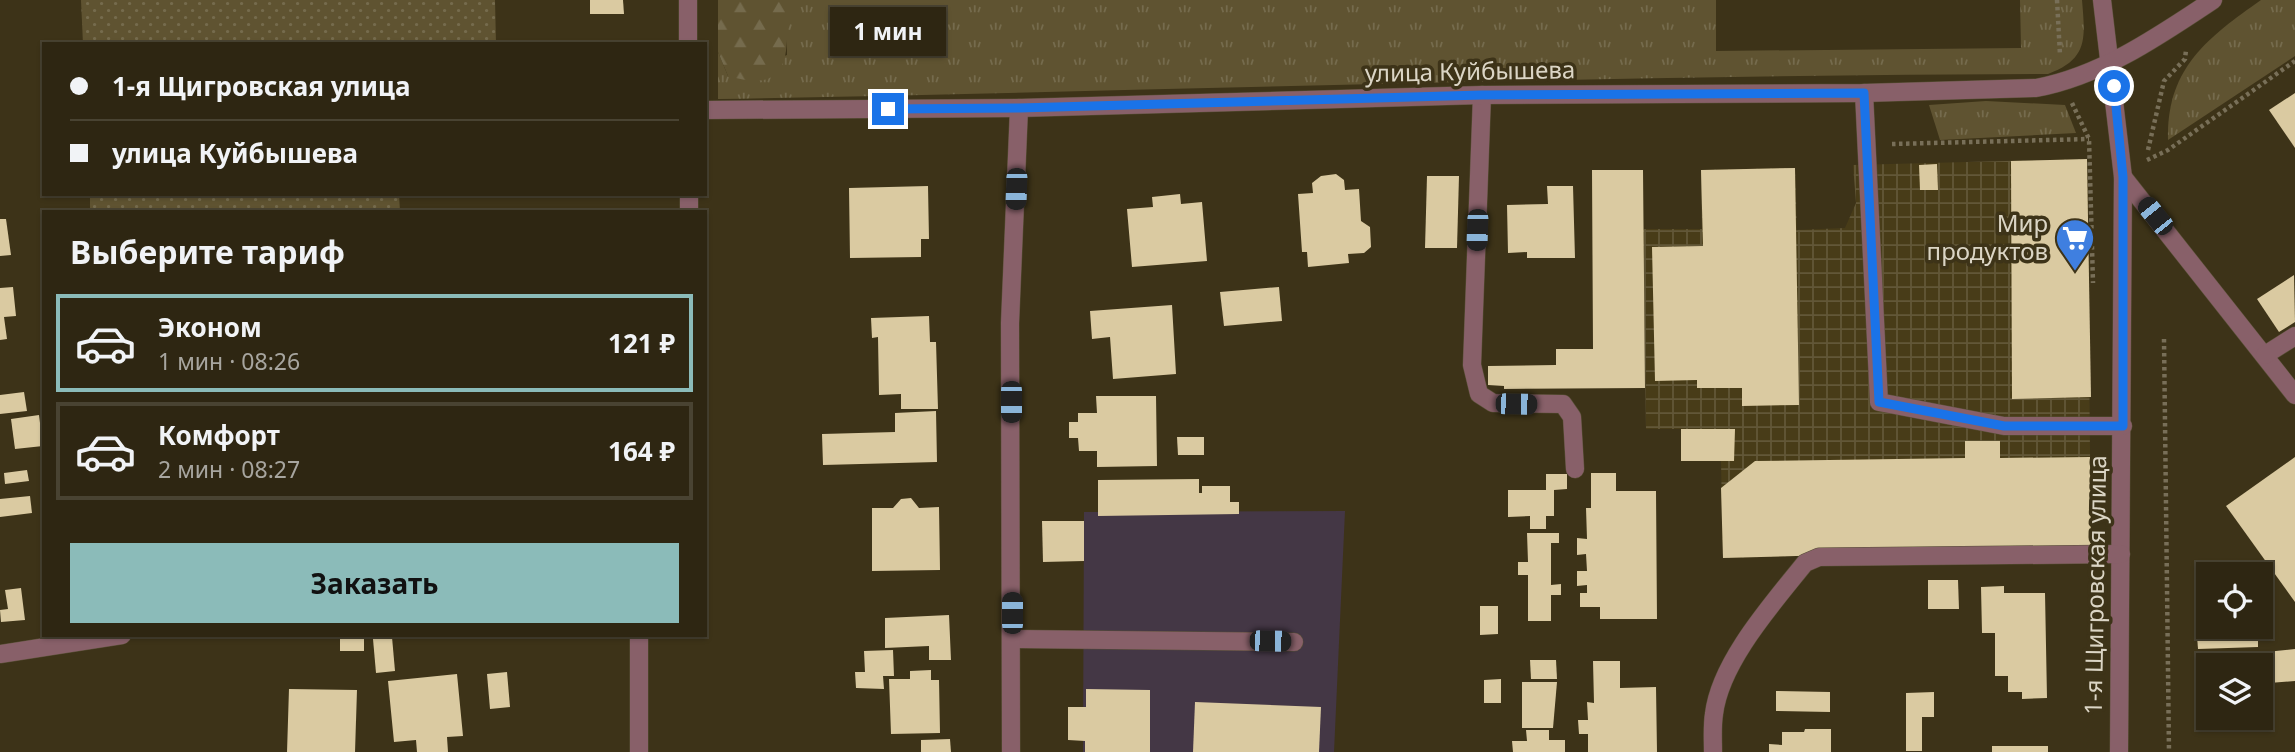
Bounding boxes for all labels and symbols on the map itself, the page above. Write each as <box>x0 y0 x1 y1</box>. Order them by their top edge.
callout: 1 мин <box>830 7 946 56</box>
street label: улица Куйбышева <box>1365 52 1575 89</box>
route start <box>2098 70 2130 102</box>
route end <box>872 93 904 125</box>
car <box>1005 168 1028 210</box>
car <box>2134 193 2177 239</box>
place label: Мир продуктов <box>1927 206 2048 267</box>
car <box>1466 209 1489 251</box>
supermarket icon: Мир продуктов <box>2054 217 2096 272</box>
car <box>1001 381 1022 423</box>
car <box>1495 393 1538 415</box>
street label: 1-я Щигровская улица <box>2076 455 2113 715</box>
car <box>1002 592 1023 634</box>
car <box>1249 630 1292 652</box>

